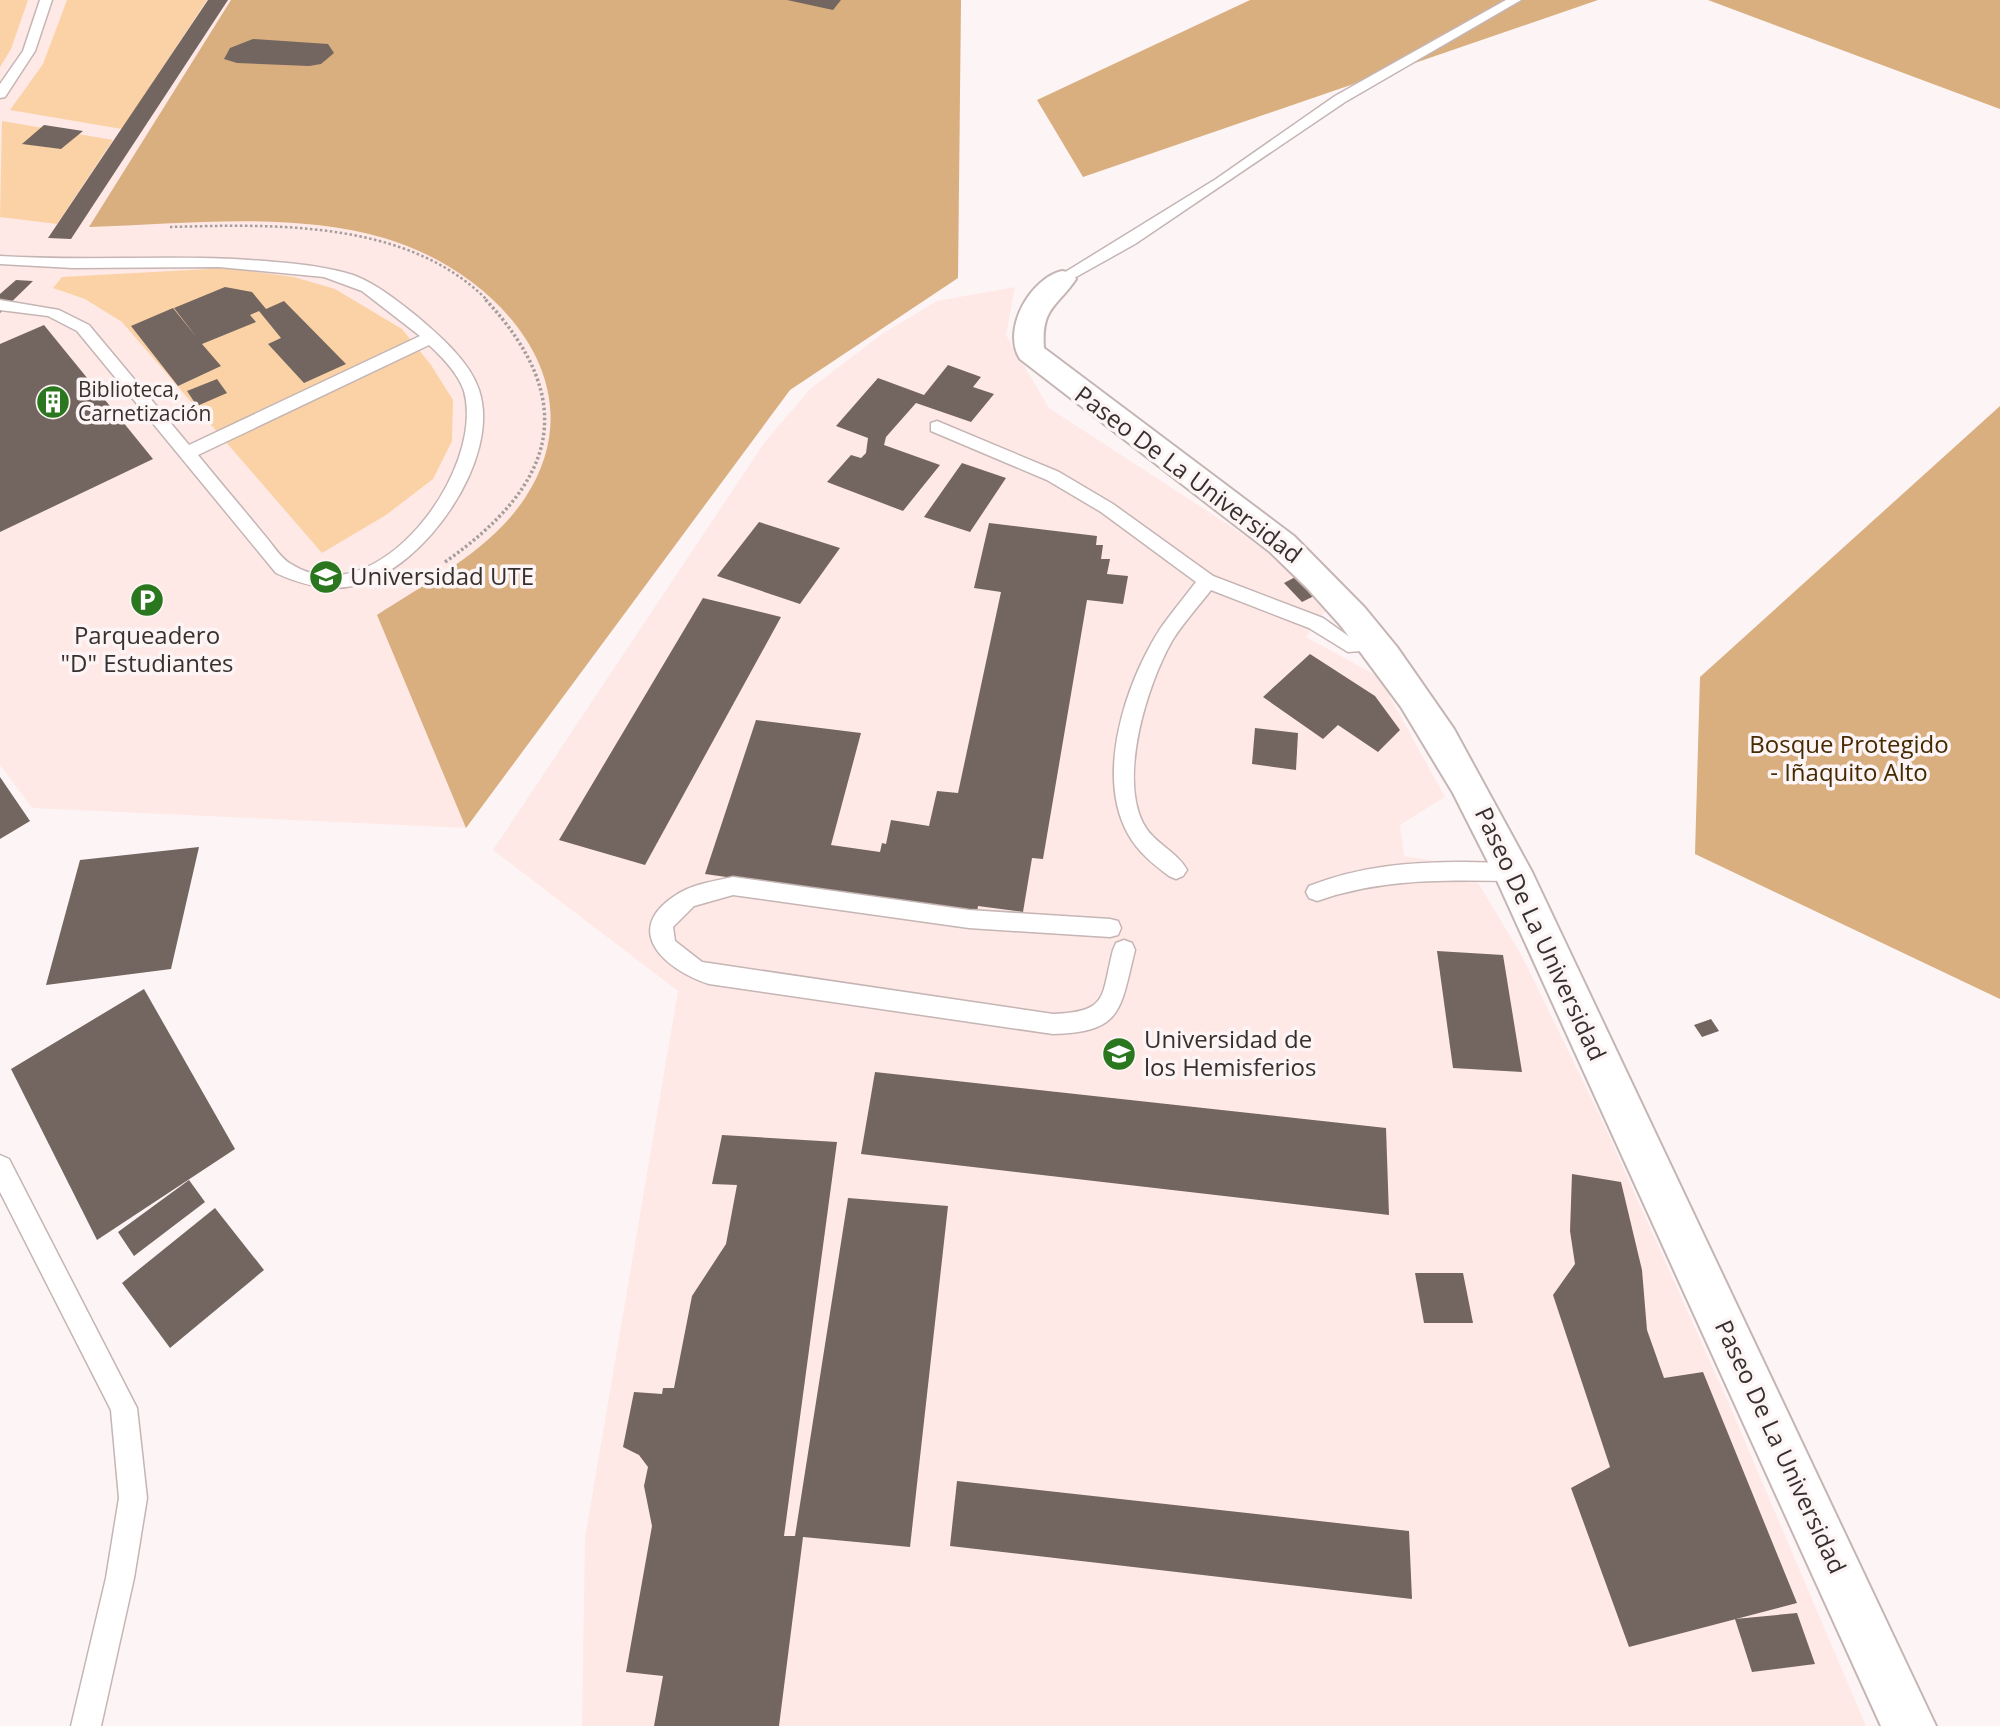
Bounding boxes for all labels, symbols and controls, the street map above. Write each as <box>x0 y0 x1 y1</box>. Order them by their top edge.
place label: Biblioteca, Carnetización <box>78 375 211 427</box>
street label: Paseo De La Universidad <box>1069 377 1309 570</box>
building icon: Biblioteca, Carnetización <box>34 383 72 421</box>
school or university icon: Universidad UTE <box>307 558 345 596</box>
place label: Universidad UTE <box>350 559 534 592</box>
parking icon: Parqueadero "D" Estudiantes <box>128 581 166 619</box>
place label: Parqueadero "D" Estudiantes <box>60 618 234 679</box>
park label: Bosque Protegido - Iñaquito Alto <box>1749 727 1949 788</box>
street label: Paseo De La Universidad <box>1468 801 1615 1066</box>
place label: Universidad de los Hemisferios <box>1144 1022 1316 1083</box>
school or university icon: Universidad de los Hemisferios <box>1100 1035 1138 1073</box>
street label: Paseo De La Universidad <box>1708 1314 1855 1579</box>

